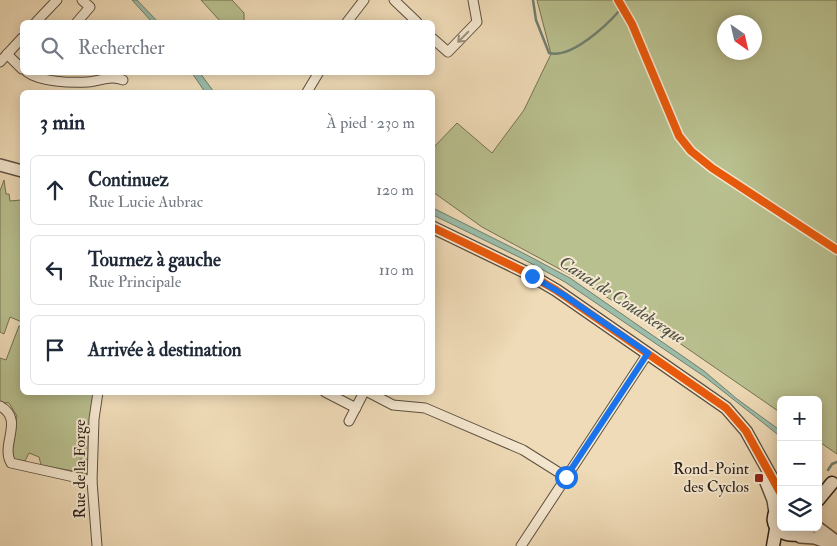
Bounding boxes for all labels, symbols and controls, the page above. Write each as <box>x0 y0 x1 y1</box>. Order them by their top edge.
north arrow <box>717 15 762 60</box>
search box <box>20 20 435 75</box>
one-way arrow <box>457 31 469 43</box>
icon: search <box>38 34 66 62</box>
text: Rechercher <box>78 36 165 60</box>
text: 3 min <box>40 109 85 136</box>
text: À pied · 230 m <box>327 113 415 133</box>
text: Continuez <box>88 168 169 192</box>
icon: ahead <box>41 176 69 204</box>
text: 120 m <box>376 180 414 200</box>
text: Rue Lucie Aubrac <box>88 192 203 212</box>
text: Tournez à gauche <box>88 248 221 272</box>
water label: Canal de Coudekerque <box>555 251 690 350</box>
icon: left <box>41 256 69 284</box>
text: 110 m <box>379 260 414 280</box>
route end <box>521 265 544 288</box>
text: Rue Principale <box>88 272 181 292</box>
icon: arrive <box>41 336 69 364</box>
text: Arrivée à destination <box>88 338 242 362</box>
map controls <box>777 396 822 531</box>
button: + <box>777 396 822 441</box>
street label: Rue de la Forge <box>70 419 90 519</box>
button: − <box>777 441 822 486</box>
place label: Rond-Point des Cyclos <box>673 459 749 497</box>
route start <box>555 466 578 489</box>
marker: Rond-Point des Cyclos <box>753 472 765 484</box>
button: layers <box>777 486 822 531</box>

